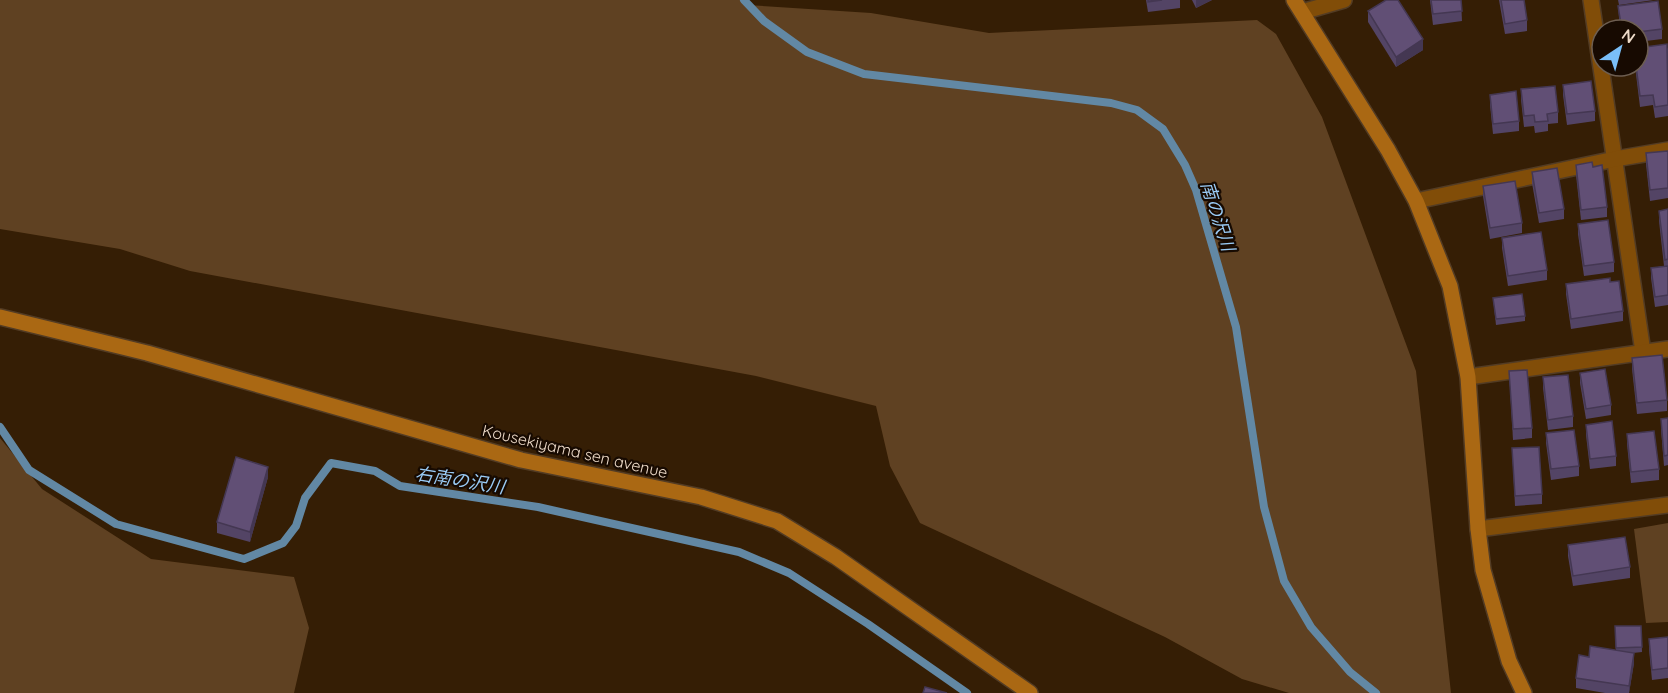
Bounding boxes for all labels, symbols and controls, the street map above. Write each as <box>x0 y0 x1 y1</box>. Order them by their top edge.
north arrow <box>1590 18 1650 78</box>
text: N <box>1618 24 1639 47</box>
water label: 南の沢川 <box>1196 178 1241 256</box>
street label: Kousekiyama sen avenue <box>480 420 670 482</box>
water label: 右南の沢川 <box>414 462 508 499</box>

